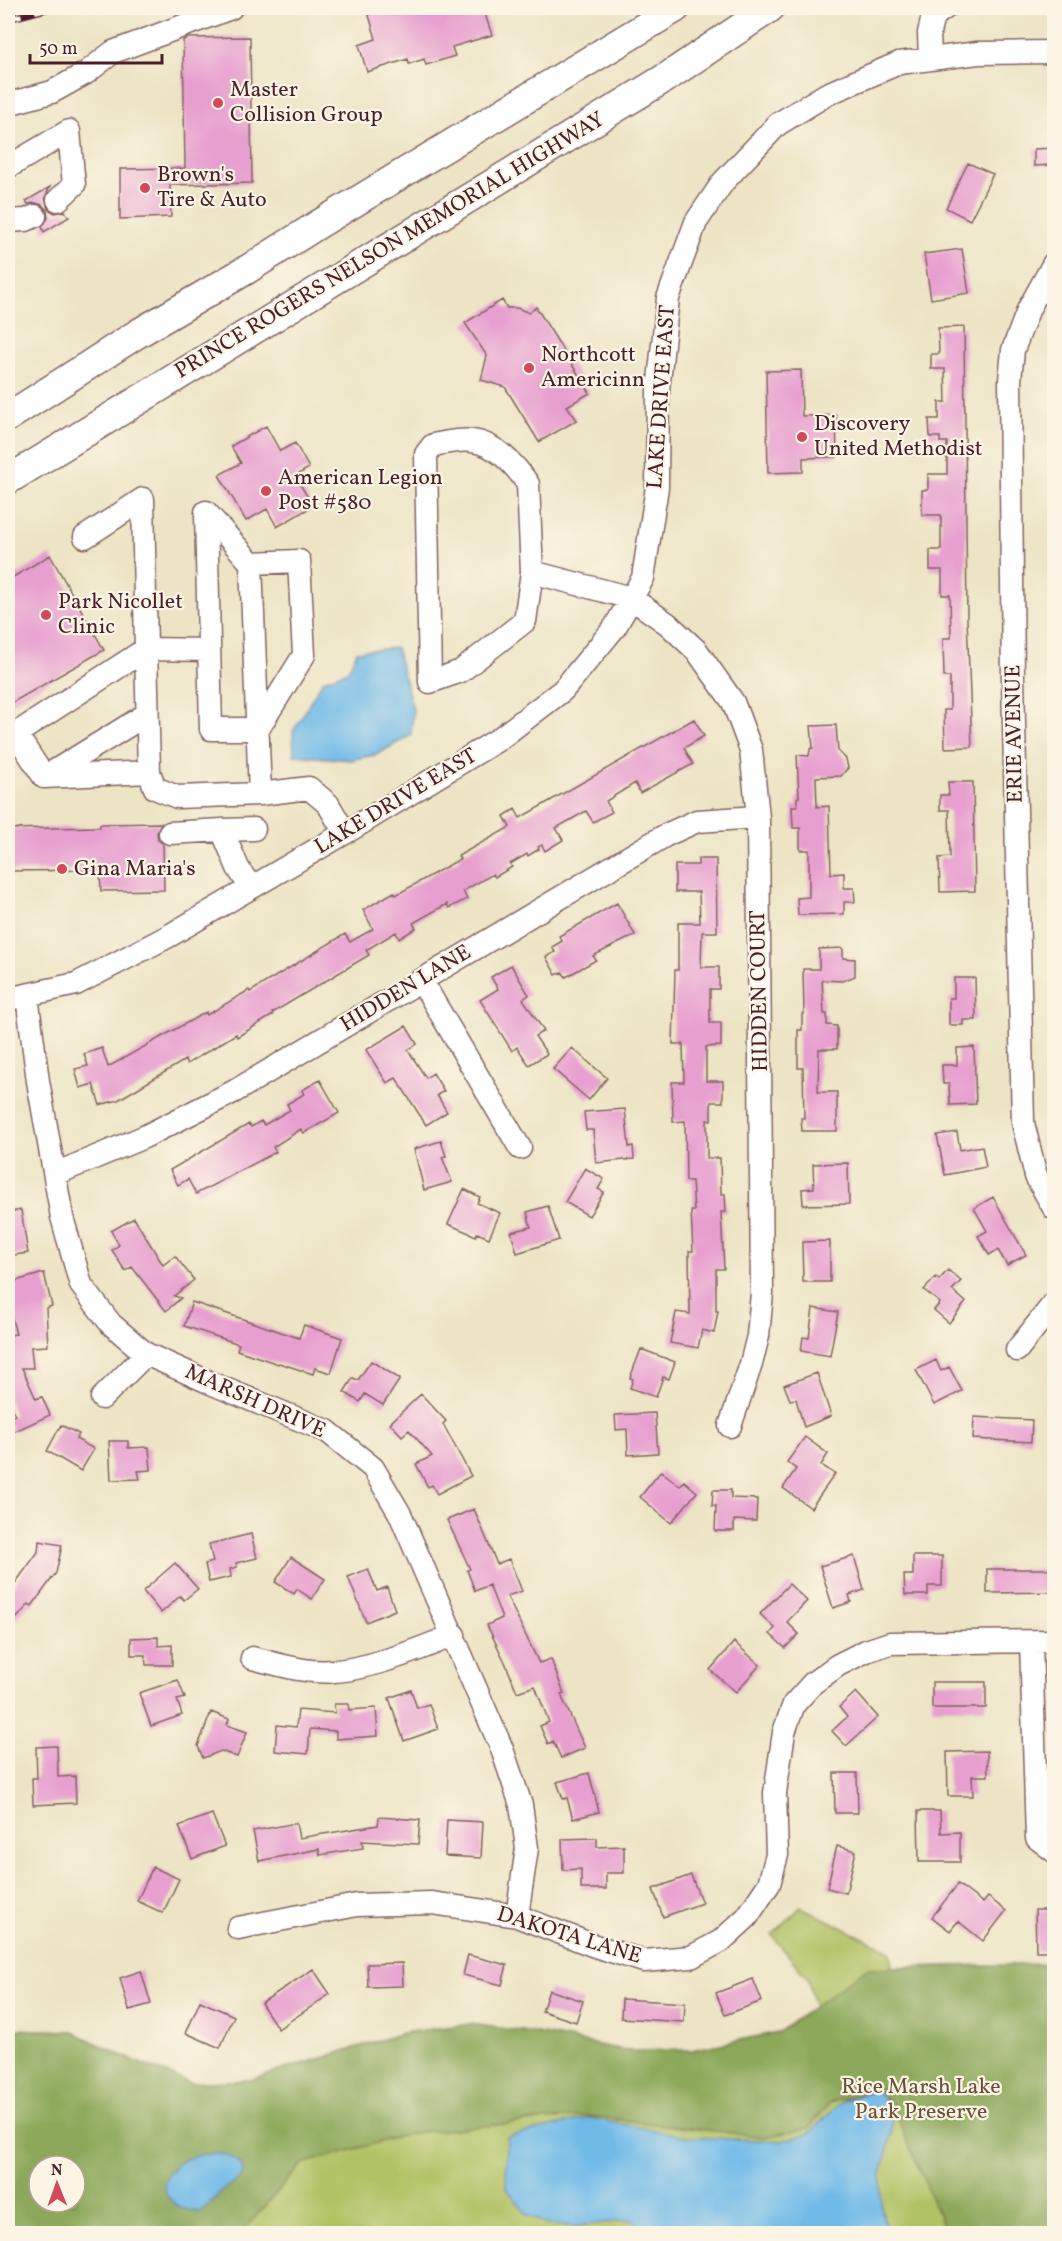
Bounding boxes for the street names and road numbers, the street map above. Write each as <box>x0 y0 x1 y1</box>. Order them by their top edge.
street label: PRINCE ROGERS NELSON MEMORIAL HIGHWAY <box>169 105 611 387</box>
street label: LAKE DRIVE EAST <box>640 304 684 490</box>
street label: ERIE AVENUE <box>998 664 1032 804</box>
street label: LAKE DRIVE EAST <box>309 741 483 863</box>
street label: HIDDEN COURT <box>743 910 777 1072</box>
street label: HIDDEN LANE <box>335 938 477 1040</box>
street label: MARSH DRIVE <box>180 1357 330 1447</box>
street label: DAKOTA LANE <box>493 1899 645 1973</box>

